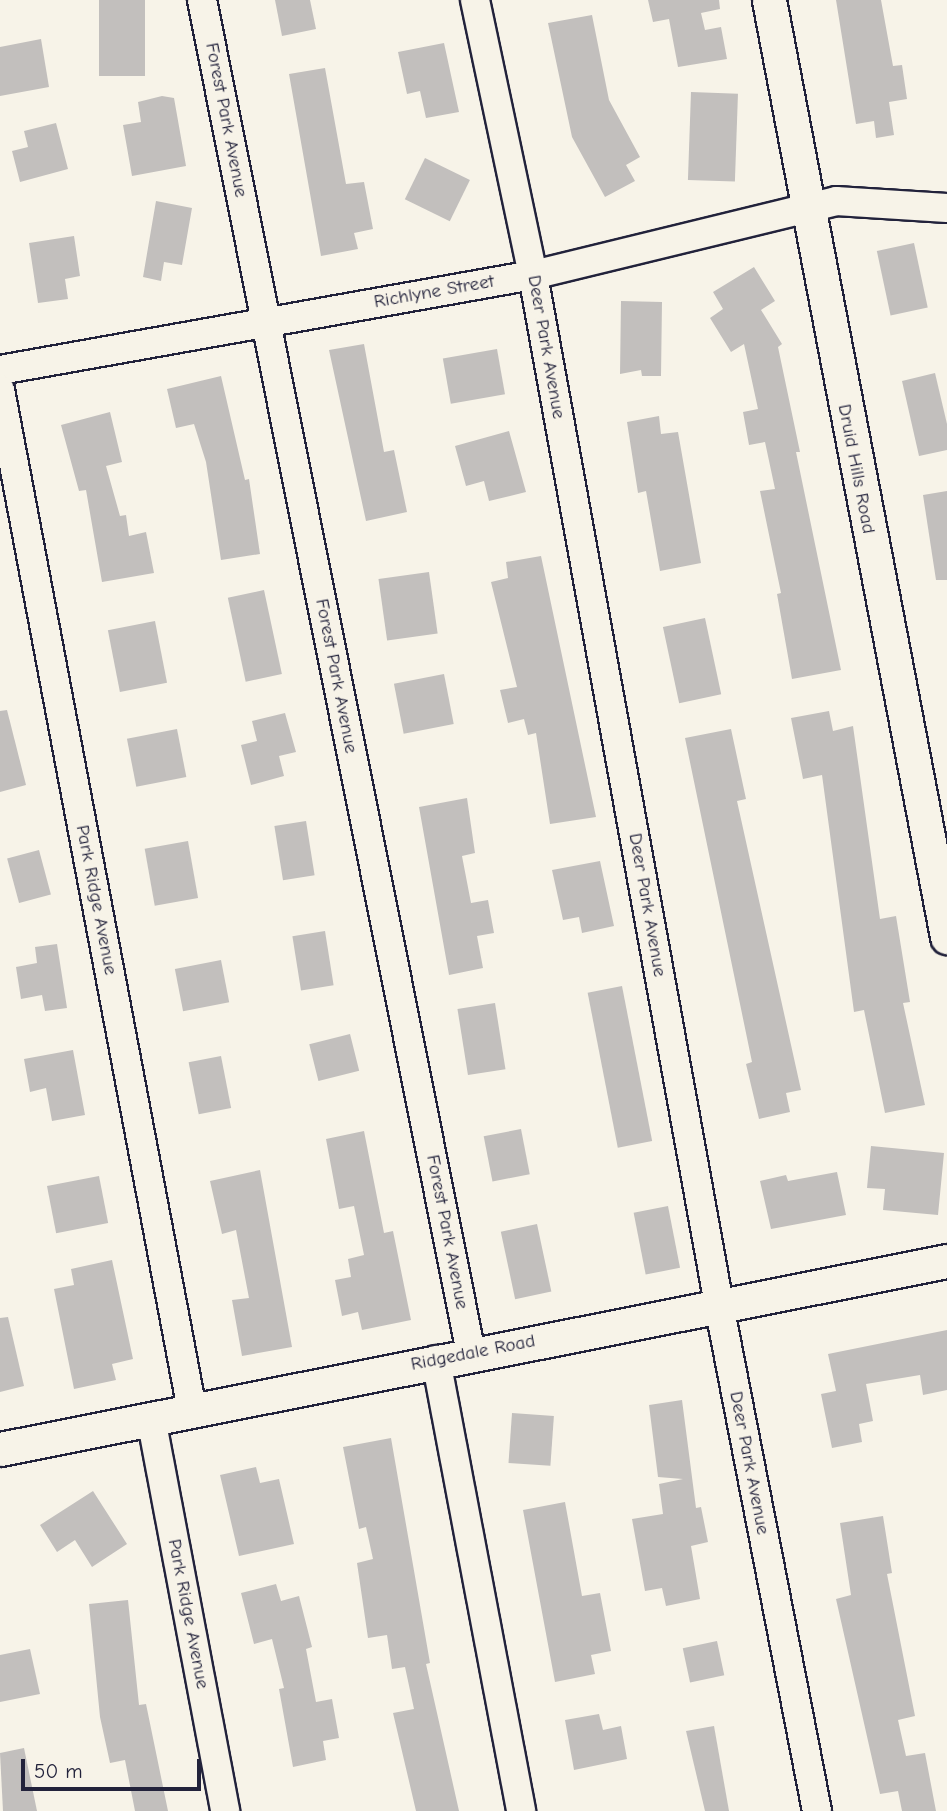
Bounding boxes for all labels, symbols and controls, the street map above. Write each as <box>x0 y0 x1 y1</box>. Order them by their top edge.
street label: Forest Park Avenue <box>200 41 252 199</box>
street label: Richlyne Street <box>372 270 496 314</box>
street label: Deer Park Avenue <box>522 273 570 421</box>
street label: Druid Hills Road <box>832 402 880 536</box>
street label: Forest Park Avenue <box>310 597 362 755</box>
street label: Park Ridge Avenue <box>70 823 122 977</box>
street label: Deer Park Avenue <box>623 831 671 979</box>
street label: Forest Park Avenue <box>421 1153 473 1311</box>
street label: Ridgedale Road <box>409 1330 537 1376</box>
street label: Deer Park Avenue <box>724 1389 774 1537</box>
street label: Park Ridge Avenue <box>162 1537 214 1691</box>
scale bar <box>24 1744 205 1788</box>
text: 50 m <box>34 1759 83 1783</box>

